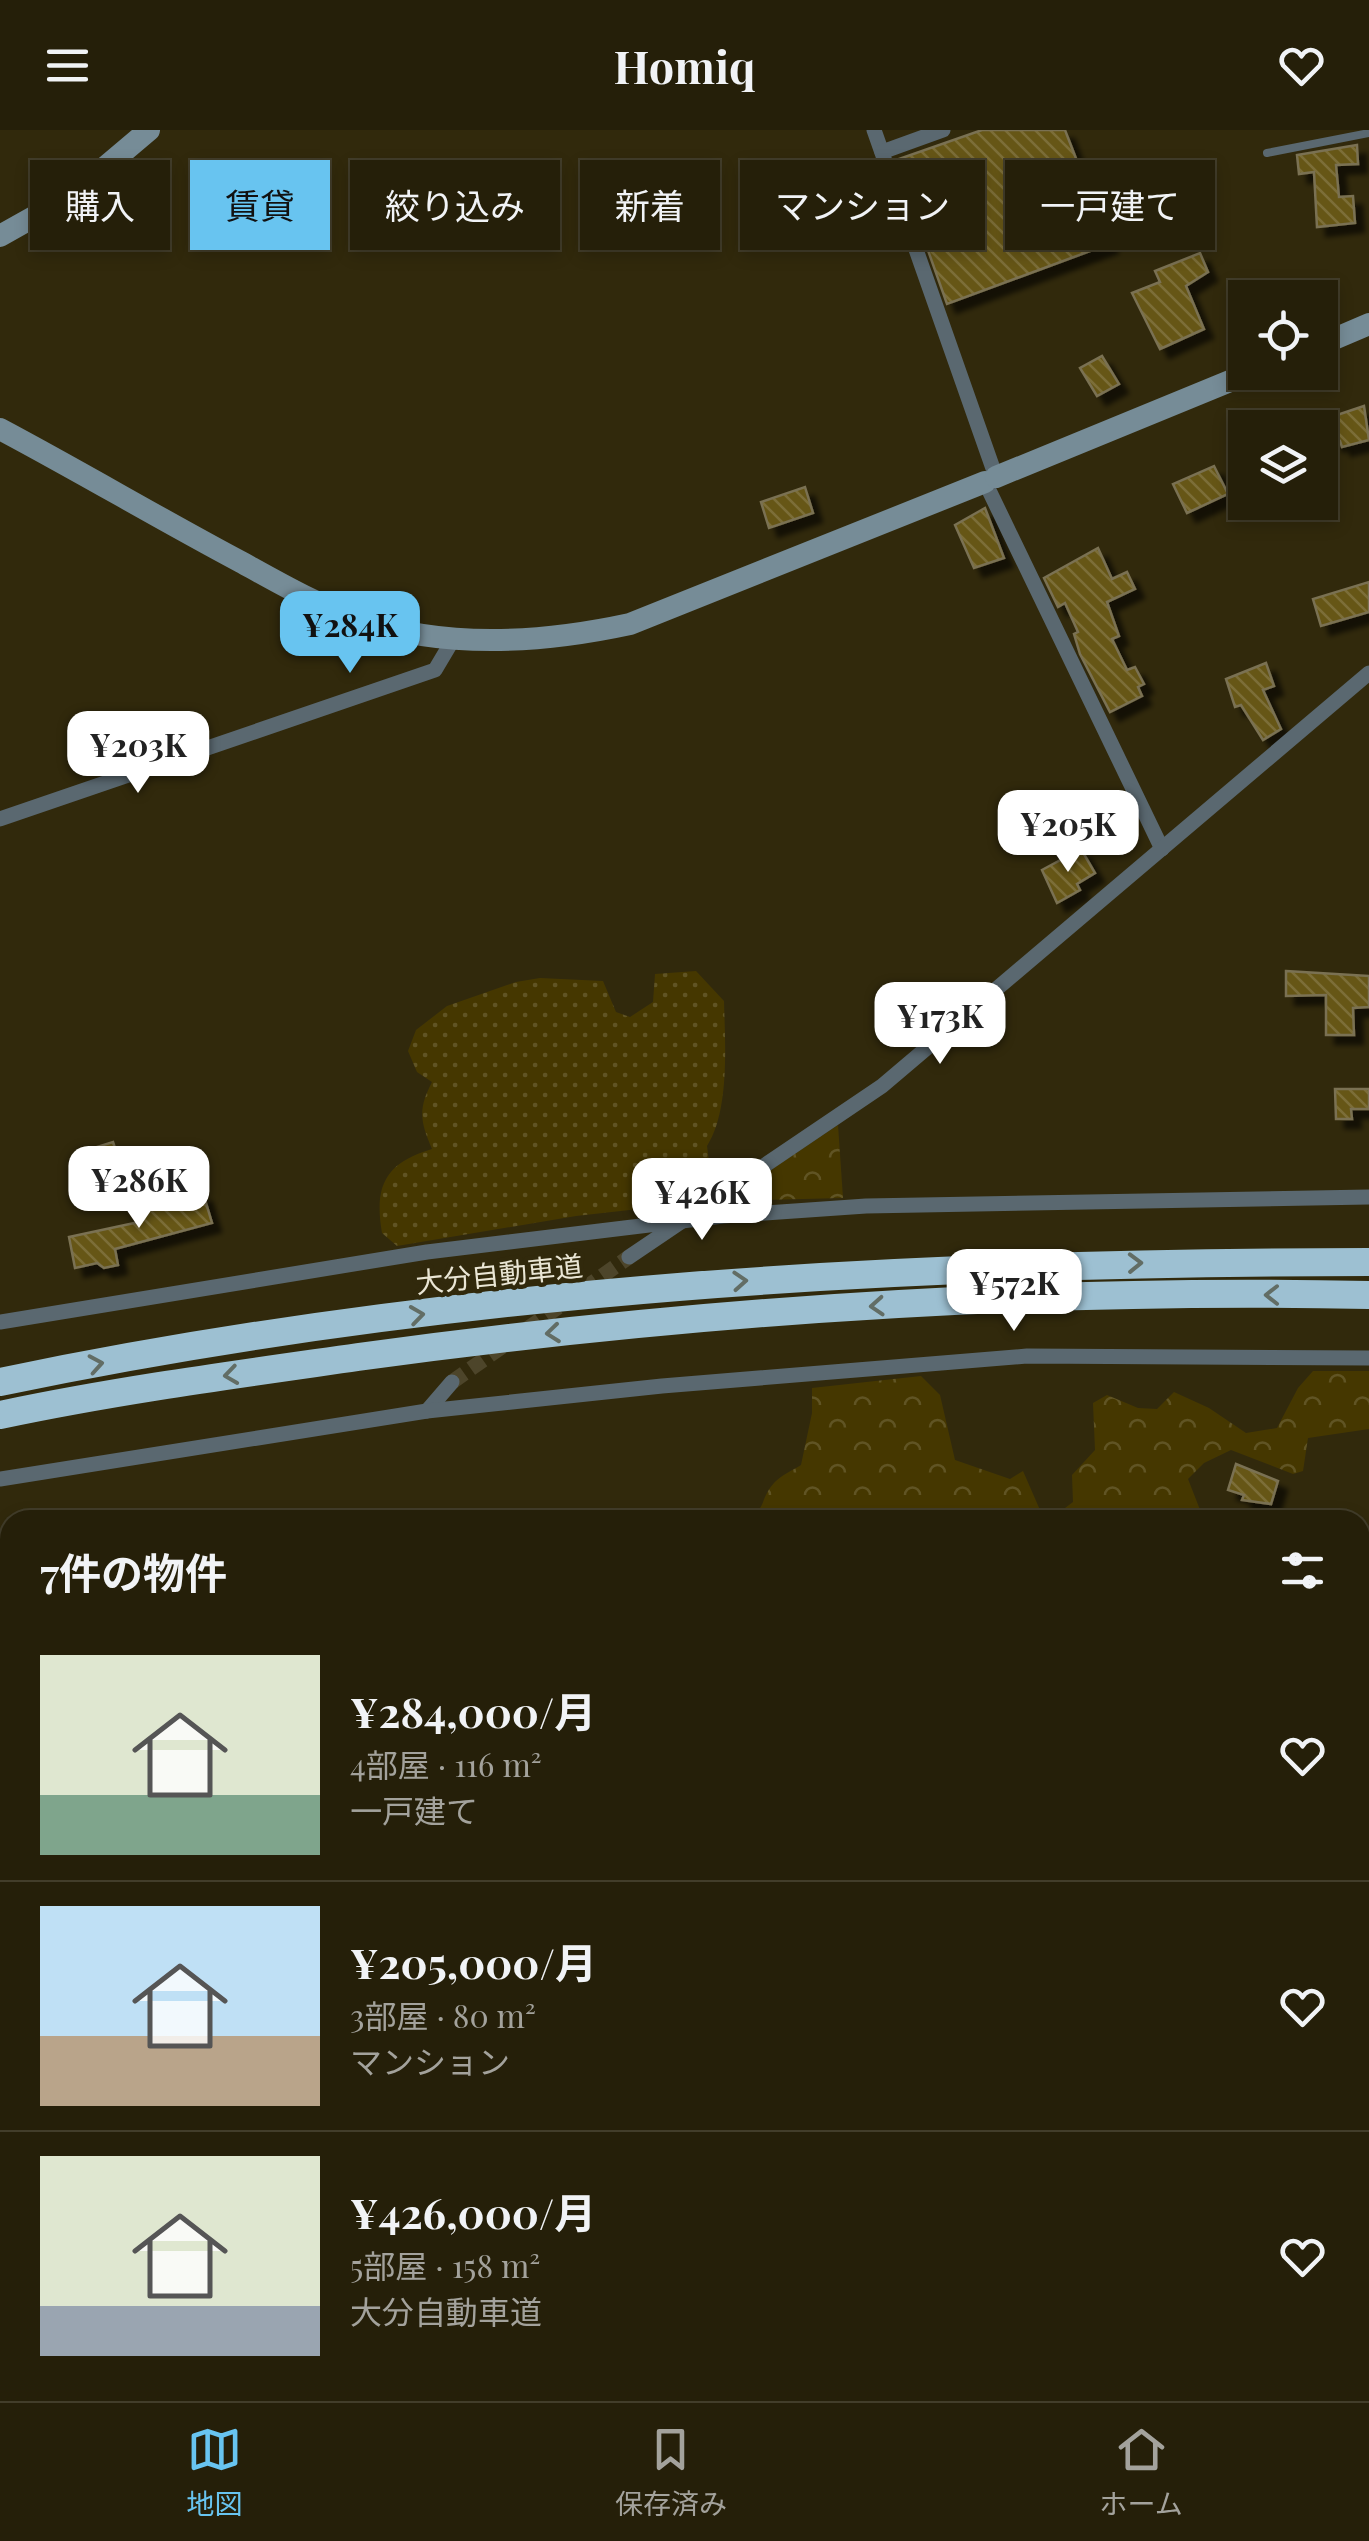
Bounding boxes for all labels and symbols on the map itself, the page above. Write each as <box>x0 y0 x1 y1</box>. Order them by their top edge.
pin: ¥284K <box>280 591 420 676</box>
pin: ¥203K <box>68 711 208 796</box>
pin: ¥205K <box>998 790 1138 875</box>
pin: ¥173K <box>870 982 1010 1067</box>
pin: ¥286K <box>69 1146 209 1231</box>
pin: ¥426K <box>632 1158 772 1243</box>
street label: 大分自動車道 <box>414 1246 584 1300</box>
pin: ¥572K <box>944 1249 1084 1334</box>
one-way arrow <box>1128 1252 1143 1274</box>
one-way arrow <box>733 1271 749 1292</box>
one-way arrow <box>1263 1284 1278 1306</box>
one-way arrow <box>868 1295 884 1316</box>
one-way arrow <box>409 1305 425 1326</box>
one-way arrow <box>545 1322 561 1344</box>
one-way arrow <box>88 1354 104 1375</box>
one-way arrow <box>222 1364 239 1385</box>

